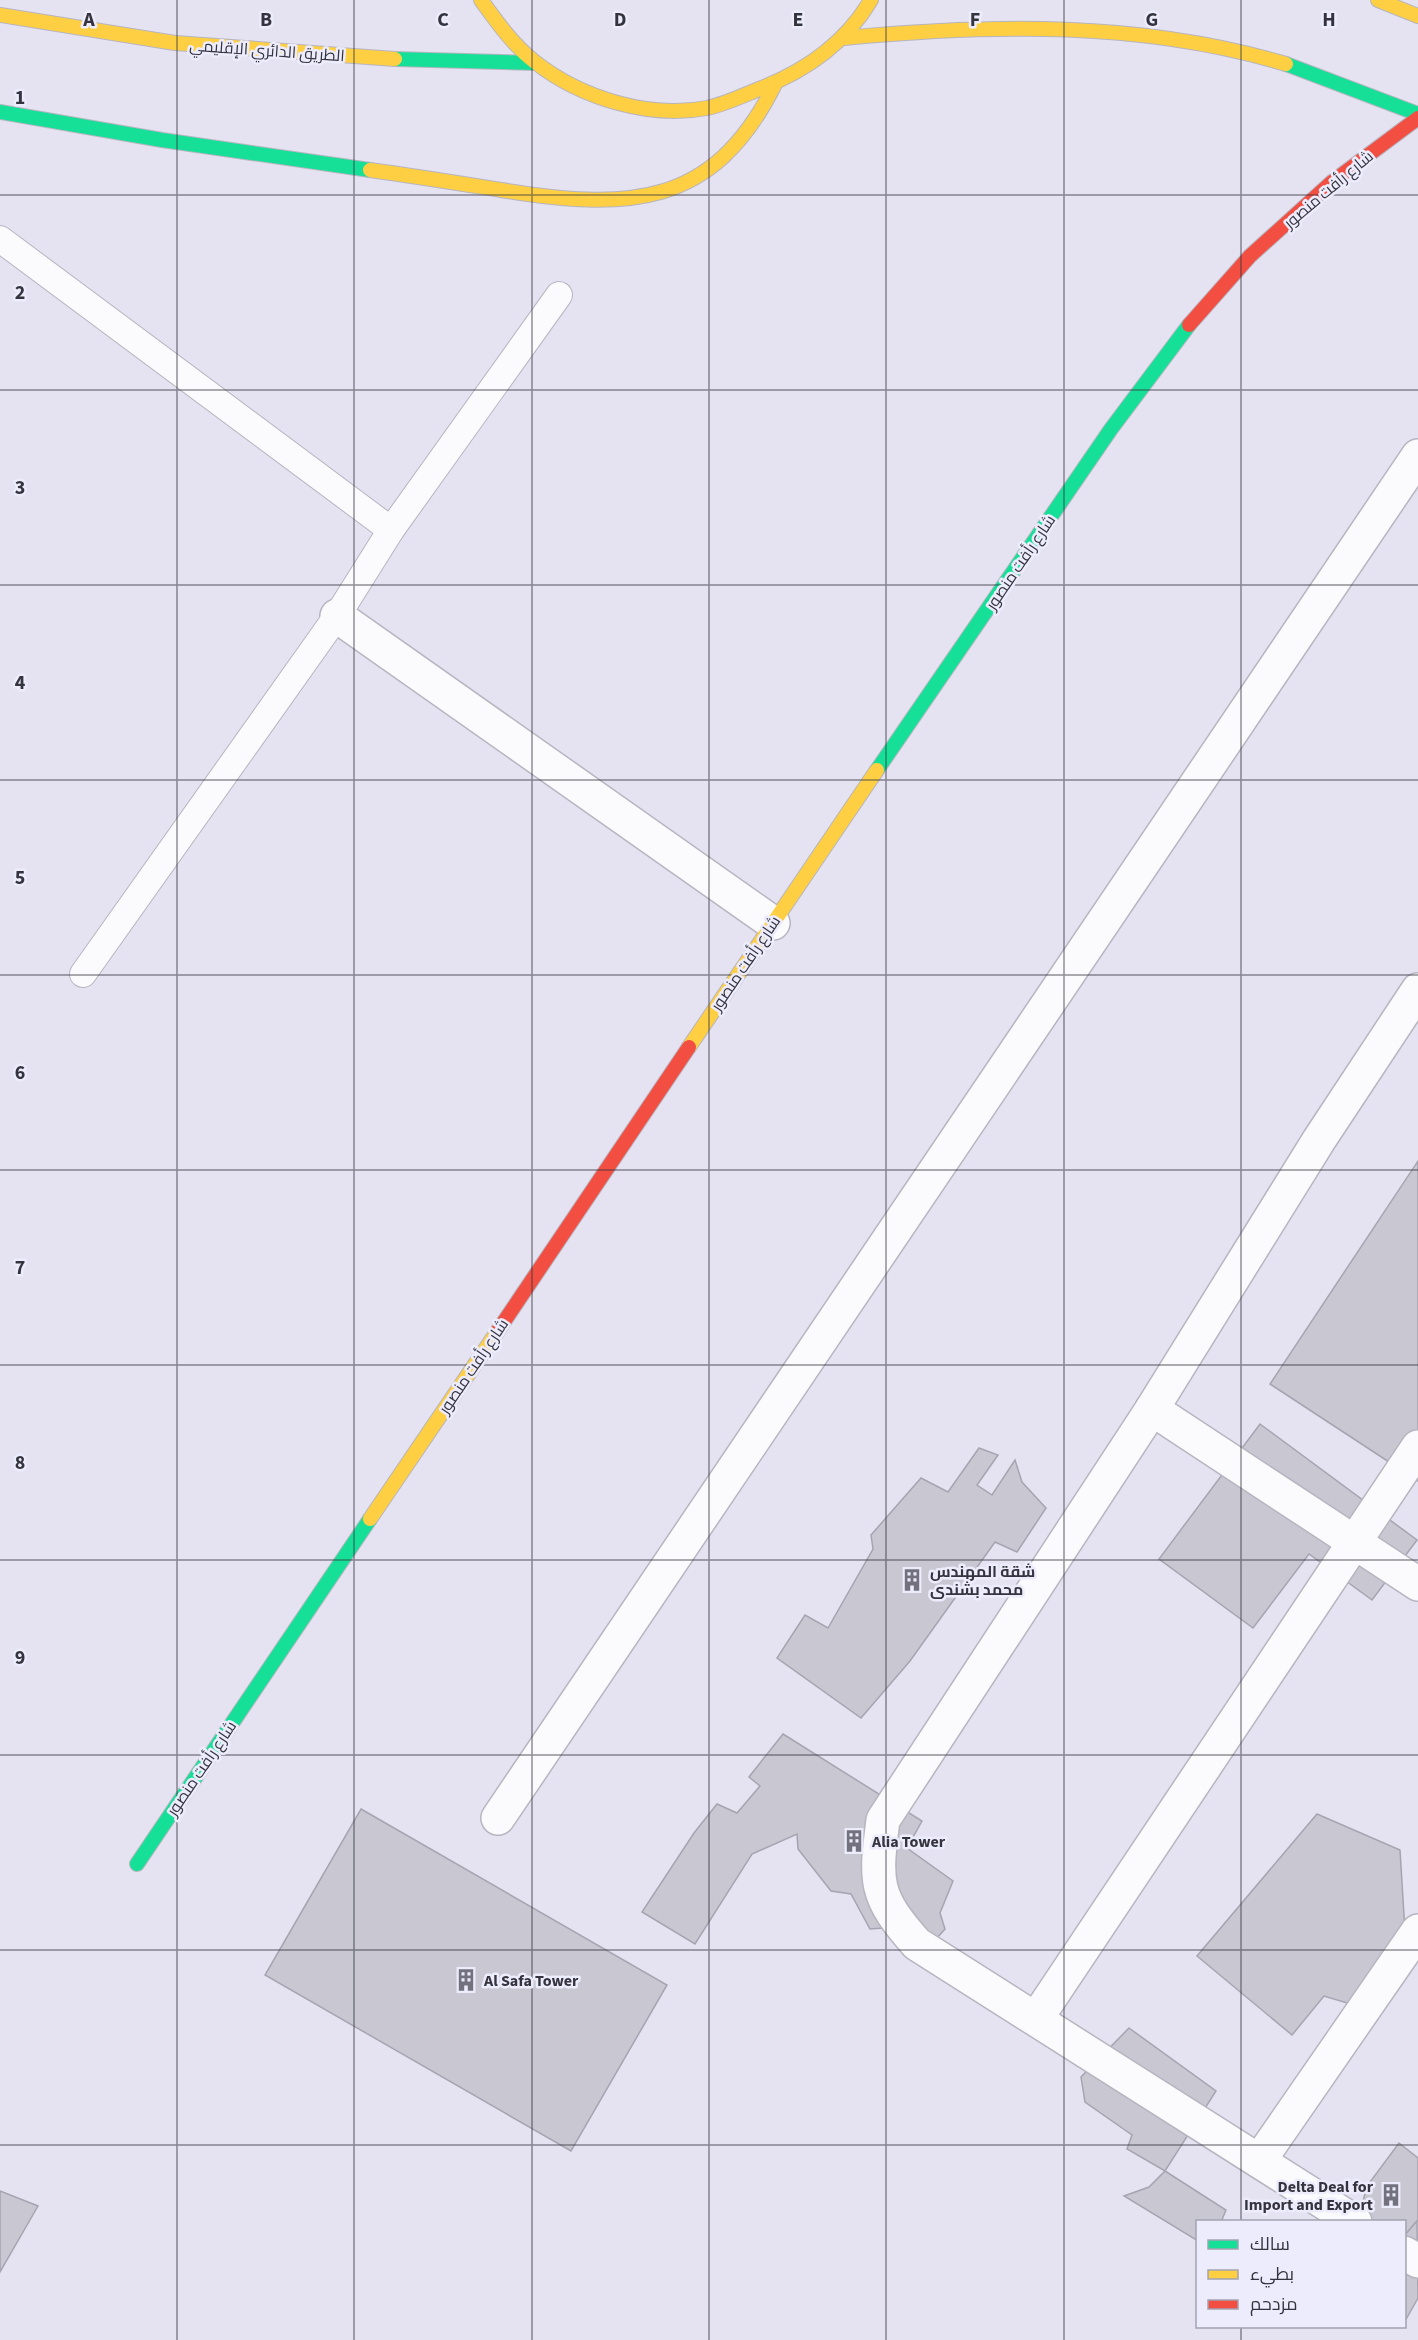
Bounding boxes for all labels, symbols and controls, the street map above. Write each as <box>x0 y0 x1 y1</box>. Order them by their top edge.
text: A <box>82 6 95 34</box>
text: B <box>260 6 272 34</box>
text: C <box>437 6 449 34</box>
text: D <box>614 6 626 34</box>
text: E <box>793 6 803 34</box>
text: F <box>970 6 980 34</box>
text: G <box>1146 6 1158 34</box>
text: H <box>1322 6 1336 34</box>
street label: الطريق الدائري الإقليمي <box>188 35 345 69</box>
text: 1 <box>15 84 25 112</box>
street label: شارع رأفت منصور <box>1278 146 1378 234</box>
text: 2 <box>15 279 25 307</box>
text: 3 <box>15 474 25 502</box>
street label: شارع رأفت منصور <box>980 510 1061 615</box>
text: 4 <box>15 669 26 697</box>
text: 5 <box>15 864 25 892</box>
street label: شارع رأفت منصور <box>705 911 786 1016</box>
text: 6 <box>15 1059 25 1087</box>
text: 7 <box>15 1254 25 1282</box>
street label: شارع رأفت منصور <box>433 1314 514 1419</box>
text: 8 <box>15 1449 25 1477</box>
place label: شقة المهندس محمد بشندى <box>930 1561 1035 1601</box>
building icon: شقة المهندس محمد بشندى <box>899 1567 925 1593</box>
text: 9 <box>15 1644 25 1672</box>
street label: شارع رأفت منصور <box>161 1716 242 1821</box>
building icon: Alia Tower <box>841 1828 867 1854</box>
place label: Alia Tower <box>871 1831 946 1853</box>
building icon: Al Safa Tower <box>453 1967 479 1993</box>
place label: Al Safa Tower <box>483 1970 579 1992</box>
place label: Delta Deal for Import and Export <box>1244 2176 1374 2216</box>
building icon: Delta Deal for Import and Export <box>1378 2182 1404 2208</box>
legend <box>1196 2220 1406 2328</box>
text: سالك <box>1250 2232 1290 2257</box>
text: بطيء <box>1250 2262 1294 2288</box>
text: مزدحم <box>1250 2292 1298 2317</box>

